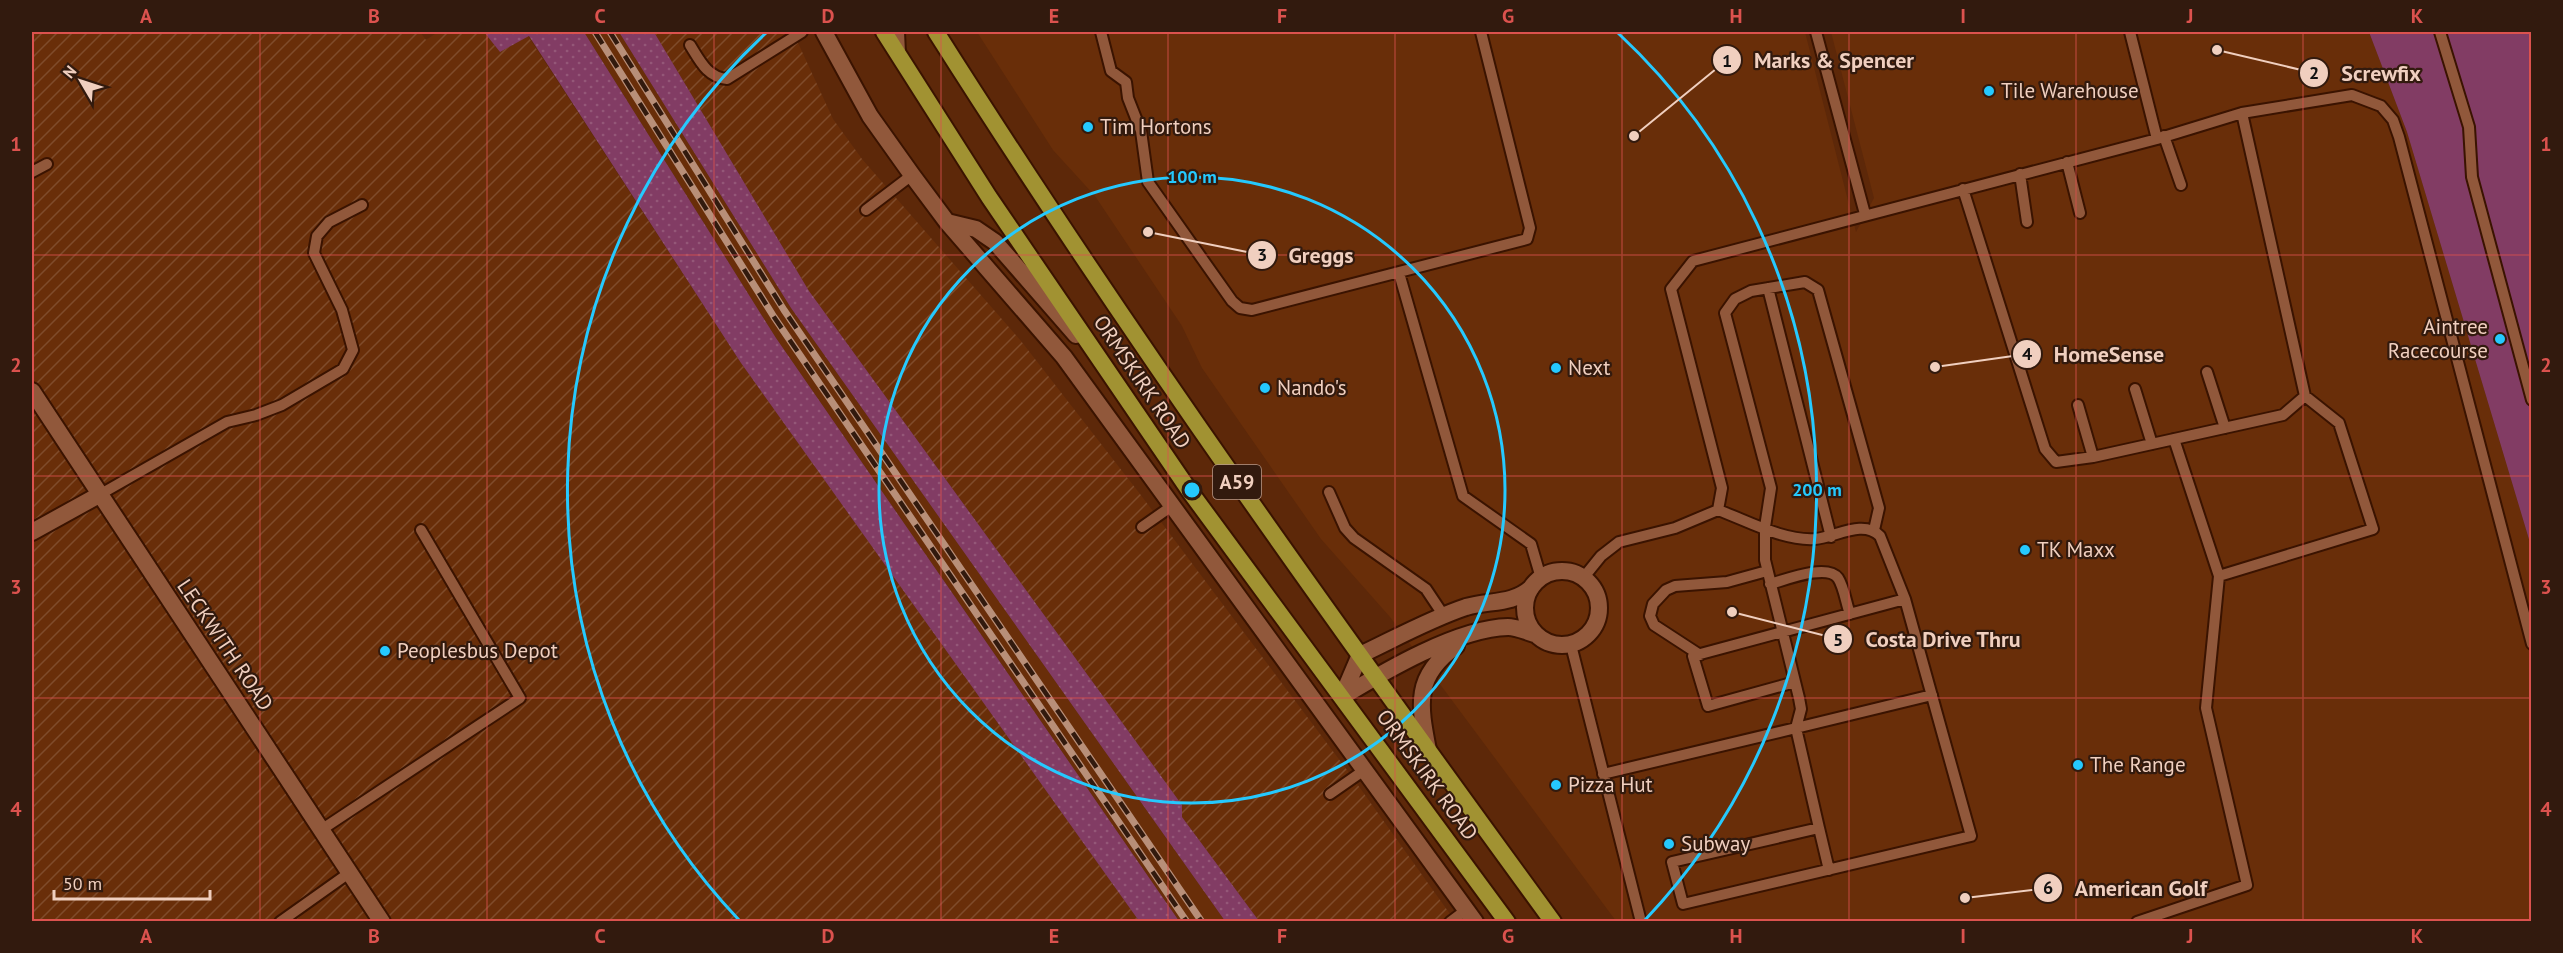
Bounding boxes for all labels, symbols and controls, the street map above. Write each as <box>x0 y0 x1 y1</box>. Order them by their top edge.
text: A <box>140 3 153 29</box>
text: B <box>368 3 380 29</box>
text: C <box>594 3 606 29</box>
text: D <box>822 3 835 29</box>
text: E <box>1049 3 1059 29</box>
text: F <box>1277 3 1287 29</box>
text: G <box>1502 3 1514 29</box>
text: H <box>1729 3 1743 29</box>
text: I <box>1960 3 1966 29</box>
text: J <box>2186 3 2193 29</box>
text: K <box>2411 3 2424 29</box>
callout: Marks & Spencer <box>1712 40 1927 80</box>
text: Marks & Spencer <box>1754 46 1914 74</box>
text: 1 <box>1722 49 1732 72</box>
north arrow <box>51 51 111 111</box>
callout: Screwfix <box>2299 53 2432 93</box>
text: Screwfix <box>2341 59 2421 87</box>
text: N <box>58 61 80 82</box>
text: 2 <box>2309 61 2319 84</box>
place label: Tile Warehouse <box>2001 77 2139 104</box>
marker: Tile Warehouse <box>1982 84 1996 98</box>
place label: Tim Hortons <box>1100 113 1212 140</box>
marker: Tim Hortons <box>1081 120 1095 134</box>
text: 1 <box>10 131 22 157</box>
text: 1 <box>2540 131 2552 157</box>
text: 100 m <box>1167 165 1217 188</box>
callout: Greggs <box>1247 235 1366 275</box>
text: Greggs <box>1288 241 1354 269</box>
text: 3 <box>1257 243 1267 266</box>
street label: ORMSKIRK ROAD <box>1088 310 1197 454</box>
place label: Aintree Racecourse <box>2388 313 2488 364</box>
marker: Aintree Racecourse <box>2493 332 2507 346</box>
callout: HomeSense <box>2012 334 2176 374</box>
text: HomeSense <box>2054 340 2164 368</box>
text: 4 <box>2022 342 2032 365</box>
text: 2 <box>10 352 22 378</box>
text: 2 <box>2540 352 2552 378</box>
place label: Next <box>1568 354 1610 381</box>
marker: Next <box>1549 361 1563 375</box>
place label: Nando's <box>1277 374 1347 401</box>
marker: Nando's <box>1258 381 1272 395</box>
road number: A59 <box>1213 465 1261 499</box>
text: 200 m <box>1792 478 1842 501</box>
centre of rings <box>1182 480 1202 500</box>
place label: TK Maxx <box>2037 536 2115 563</box>
marker: TK Maxx <box>2018 543 2032 557</box>
text: 3 <box>10 574 22 600</box>
street label: LECKWITH ROAD <box>171 574 279 716</box>
text: 3 <box>2540 574 2552 600</box>
callout: Costa Drive Thru <box>1823 619 2033 659</box>
text: Costa Drive Thru <box>1866 625 2020 653</box>
text: 5 <box>1833 628 1843 651</box>
place label: Peoplesbus Depot <box>397 637 558 664</box>
marker: Peoplesbus Depot <box>378 644 392 658</box>
street label: ORMSKIRK ROAD <box>1371 704 1484 845</box>
place label: The Range <box>2090 751 2186 778</box>
marker: The Range <box>2071 758 2085 772</box>
place label: Pizza Hut <box>1568 771 1653 798</box>
marker: Pizza Hut <box>1549 778 1563 792</box>
text: 4 <box>10 796 22 822</box>
text: 4 <box>2540 796 2552 822</box>
place label: Subway <box>1681 830 1750 857</box>
marker: Subway <box>1662 837 1676 851</box>
scale bar <box>54 863 210 901</box>
callout: American Golf <box>2033 868 2220 908</box>
text: 50 m <box>63 872 102 895</box>
text: American Golf <box>2075 874 2209 902</box>
text: 6 <box>2043 876 2053 899</box>
text: A <box>140 923 153 949</box>
text: B <box>368 923 380 949</box>
text: C <box>594 923 606 949</box>
text: D <box>822 923 835 949</box>
text: E <box>1049 923 1059 949</box>
text: F <box>1277 923 1287 949</box>
text: G <box>1502 923 1514 949</box>
text: H <box>1729 923 1743 949</box>
text: I <box>1960 923 1966 949</box>
text: J <box>2186 923 2193 949</box>
text: K <box>2411 923 2424 949</box>

